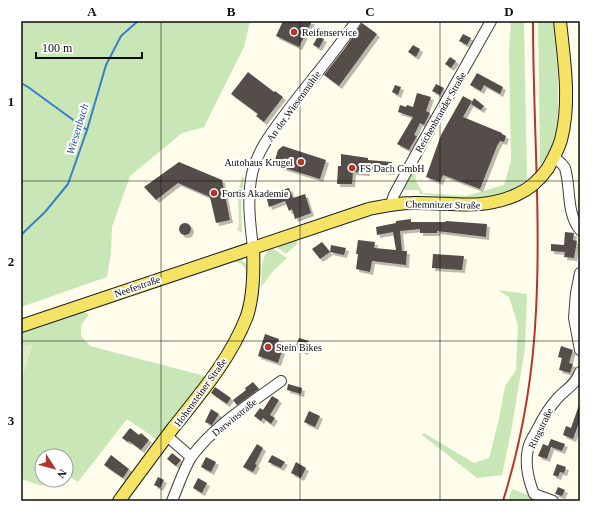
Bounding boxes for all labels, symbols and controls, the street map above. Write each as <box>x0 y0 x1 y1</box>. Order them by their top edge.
text: A <box>87 4 97 19</box>
text: B <box>227 4 236 19</box>
text: C <box>365 4 375 19</box>
text: D <box>504 4 514 19</box>
marker: Reifenservice <box>289 27 299 37</box>
place label: Reifenservice <box>302 27 358 38</box>
scale bar <box>36 34 142 60</box>
text: 100 m <box>42 41 73 55</box>
street label: An der Wiesenmühle <box>264 68 323 144</box>
street label: Reichenbrander Straße <box>413 69 468 155</box>
text: 1 <box>8 94 14 109</box>
water label: Wiesenbach <box>64 102 91 156</box>
place label: Autohaus Krugel <box>224 157 293 168</box>
marker: Autohaus Krugel <box>296 157 306 167</box>
marker: FS Dach GmbH <box>347 163 357 173</box>
place label: FS Dach GmbH <box>360 163 424 174</box>
marker: Fortis Akademie <box>209 188 219 198</box>
place label: Fortis Akademie <box>222 188 289 199</box>
street label: Chemnitzer Straße <box>406 198 481 211</box>
text: 2 <box>8 254 14 269</box>
street label: Neefestraße <box>113 273 162 299</box>
marker: Stein Bikes <box>263 342 273 352</box>
place label: Stein Bikes <box>276 342 322 353</box>
street label: Hohensteiner Straße <box>172 356 229 428</box>
street label: Darwinstraße <box>210 396 259 439</box>
street label: Ringstraße <box>526 406 555 450</box>
text: 3 <box>8 413 15 428</box>
north arrow <box>34 448 74 488</box>
text: N <box>55 467 69 481</box>

